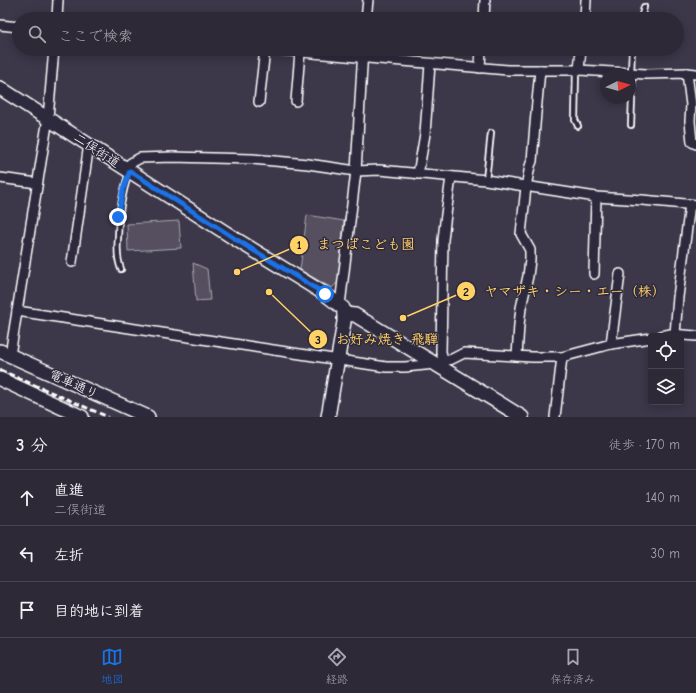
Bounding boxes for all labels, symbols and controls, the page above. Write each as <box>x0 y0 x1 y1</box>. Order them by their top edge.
search box <box>12 12 684 56</box>
icon: search <box>26 23 48 45</box>
text: ここで検索 <box>58 27 133 45</box>
north arrow <box>600 68 636 104</box>
street label: 二俣街道 <box>71 130 123 170</box>
route end <box>109 208 127 226</box>
callout: まつばこども園 <box>289 232 423 258</box>
text: まつばこども園 <box>317 236 415 253</box>
text: 1 <box>297 238 302 252</box>
callout: ヤマザキ・シー・エー（株） <box>456 278 674 304</box>
text: ヤマザキ・シー・エー（株） <box>484 283 666 300</box>
route start <box>316 285 334 303</box>
text: 2 <box>463 285 469 299</box>
callout: お好み焼き 飛騨 <box>308 326 447 352</box>
text: お好み焼き 飛騨 <box>336 331 438 348</box>
text: 3 <box>315 333 321 347</box>
map controls <box>648 333 684 405</box>
button: locate <box>648 333 684 369</box>
street label: 電車通り <box>47 367 101 401</box>
button: layers <box>648 369 684 405</box>
text: 3 分 <box>16 436 47 455</box>
text: 徒歩 · 170 m <box>609 437 680 452</box>
text: 直進 <box>54 481 84 499</box>
icon: ahead <box>16 487 38 509</box>
text: 140 m <box>646 490 680 505</box>
text: 二俣街道 <box>54 502 106 517</box>
icon: left <box>16 543 38 565</box>
text: 左折 <box>54 546 84 564</box>
text: 30 m <box>650 546 680 561</box>
icon: arrive <box>16 599 38 621</box>
text: 目的地に到着 <box>54 602 144 620</box>
tab: 地図 <box>101 646 123 686</box>
tab: 経路 <box>326 646 348 686</box>
tab: 保存済み <box>551 646 595 686</box>

